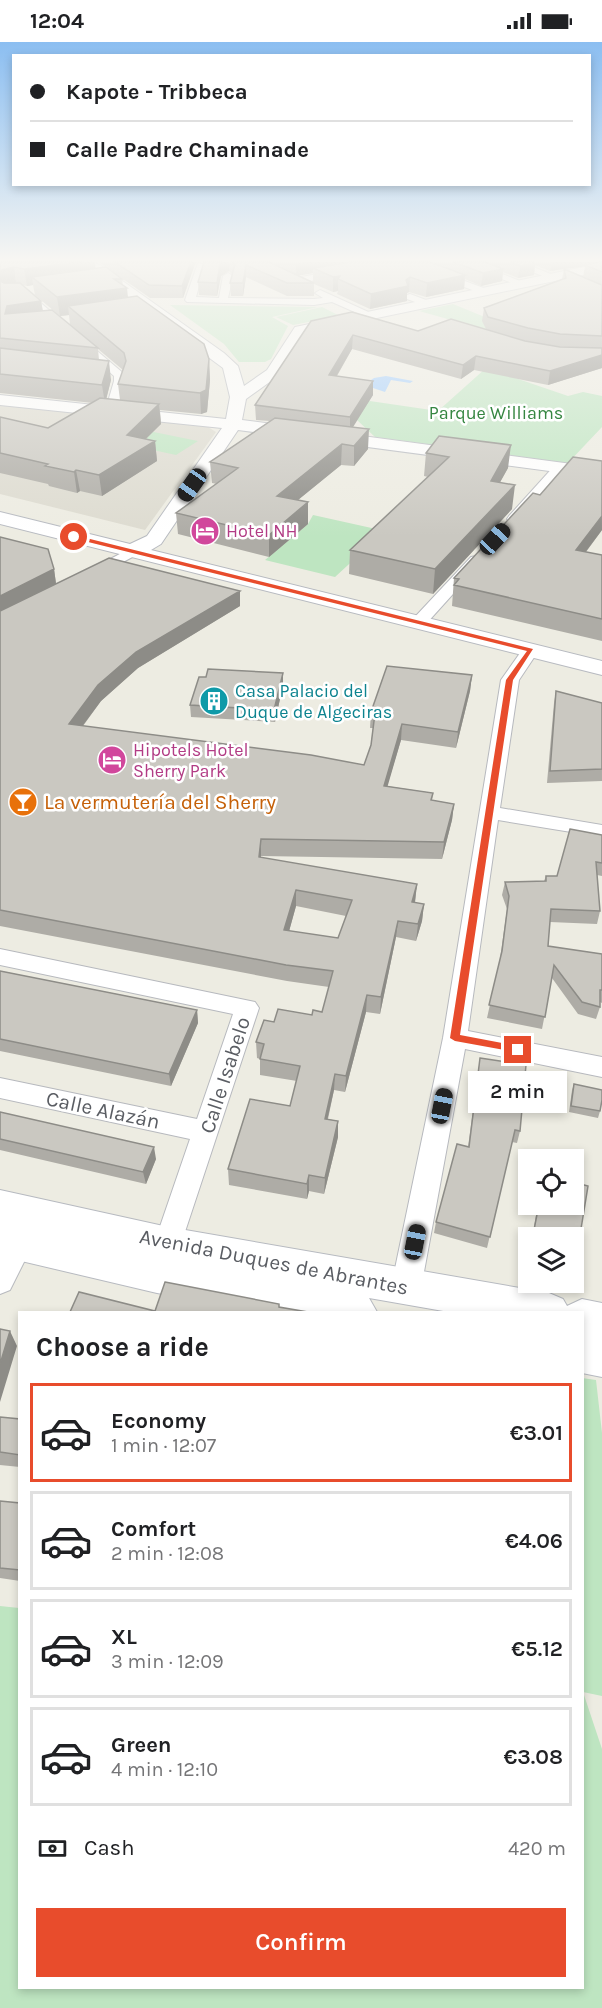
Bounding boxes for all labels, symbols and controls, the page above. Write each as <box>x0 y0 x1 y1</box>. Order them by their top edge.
text: 12:04 <box>30 8 84 34</box>
text: Kapote - Tribbeca <box>66 79 248 105</box>
text: Calle Padre Chaminade <box>66 137 309 163</box>
park label: Parque Williams <box>429 402 563 424</box>
car <box>174 465 210 505</box>
hotel icon: Hotel NH <box>189 515 221 547</box>
place label: Hotel NH <box>226 520 298 542</box>
car <box>476 520 514 558</box>
route start <box>60 523 87 550</box>
place label: Casa Palacio del Duque de Algeciras <box>235 680 392 723</box>
building icon: Casa Palacio del Duque de Algeciras <box>198 685 230 717</box>
place label: Hipotels Hotel Sherry Park <box>133 739 248 782</box>
hotel icon: Hipotels Hotel Sherry Park <box>96 744 128 776</box>
bar icon: La vermutería del Sherry <box>7 786 39 818</box>
place label: La vermutería del Sherry <box>44 790 276 814</box>
street label: Calle Isabelo <box>195 1014 255 1136</box>
route end <box>504 1036 531 1063</box>
callout: 2 min <box>468 1071 568 1113</box>
text: 2 min <box>490 1080 545 1103</box>
street label: Calle Alazán <box>44 1086 162 1134</box>
car <box>430 1087 454 1125</box>
map controls <box>518 1149 584 1293</box>
button: locate <box>518 1149 584 1215</box>
car <box>403 1223 427 1261</box>
street label: Avenida Duques de Abrantes <box>137 1224 411 1300</box>
button: layers <box>518 1227 584 1293</box>
text: Choose a ride <box>36 1331 209 1363</box>
icon: car <box>39 1406 93 1460</box>
text: Economy <box>111 1408 206 1434</box>
text: €3.01 <box>510 1420 563 1446</box>
text: 1 min · 12:07 <box>111 1434 216 1457</box>
icon: car <box>39 1514 93 1568</box>
text: Comfort <box>111 1516 196 1542</box>
text: €4.06 <box>505 1528 563 1554</box>
text: 2 min · 12:08 <box>111 1542 224 1565</box>
icon: car <box>39 1622 93 1676</box>
text: XL <box>111 1624 137 1650</box>
text: €5.12 <box>511 1636 563 1662</box>
text: 3 min · 12:09 <box>111 1650 224 1673</box>
icon: car <box>39 1730 93 1784</box>
text: Green <box>111 1732 172 1758</box>
text: €3.08 <box>503 1744 563 1770</box>
text: 4 min · 12:10 <box>111 1758 218 1781</box>
icon: cash <box>36 1832 69 1865</box>
text: Cash <box>84 1835 134 1861</box>
text: 420 m <box>508 1837 566 1860</box>
button: Confirm <box>36 1908 566 1977</box>

